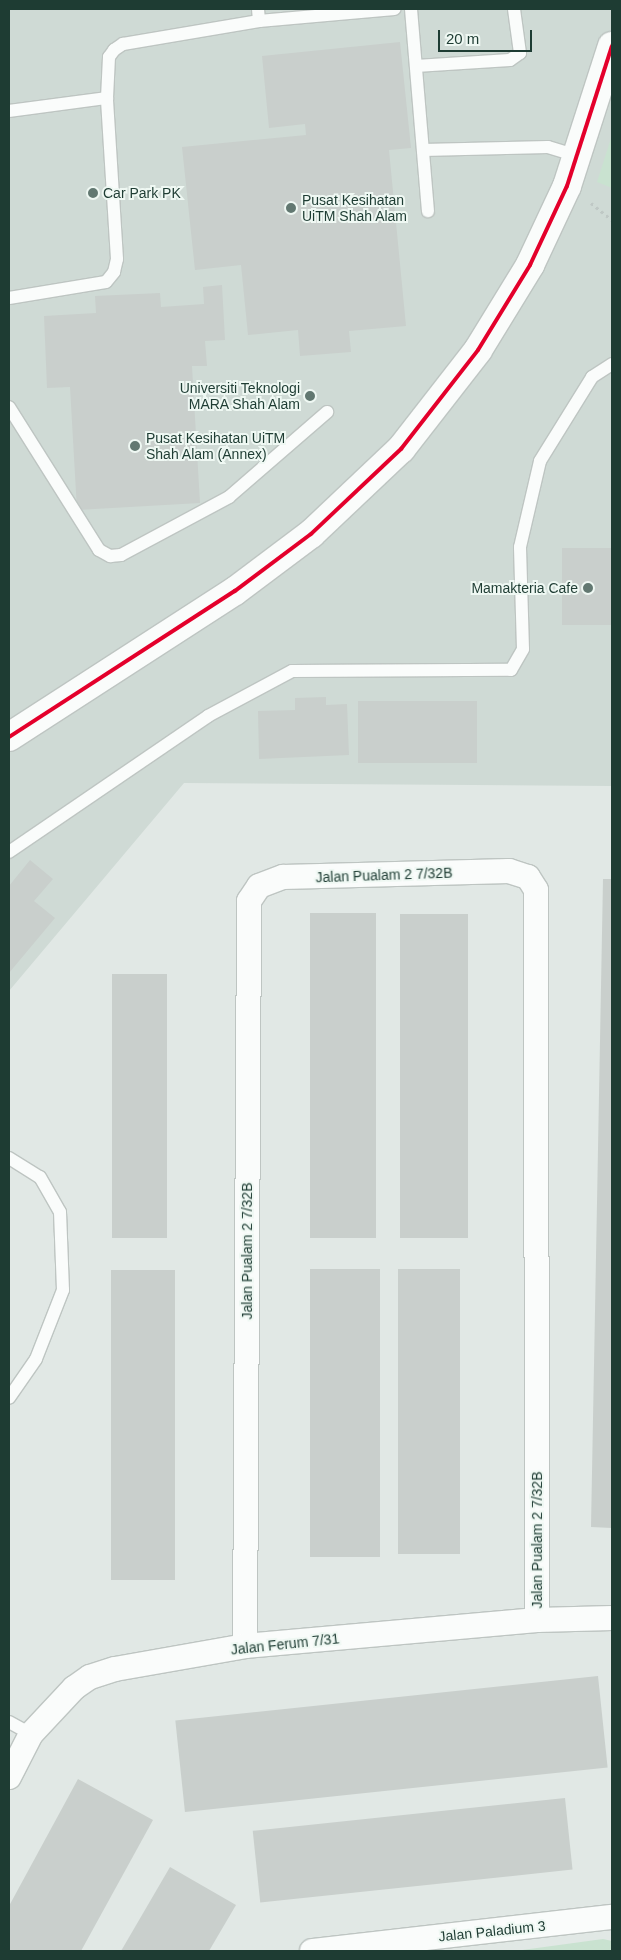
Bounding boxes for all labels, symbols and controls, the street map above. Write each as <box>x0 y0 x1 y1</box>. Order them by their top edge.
scale bar <box>441 20 535 52</box>
text: 20 m <box>446 30 479 47</box>
place label: Car Park PK <box>103 185 181 201</box>
marker: Car Park PK <box>87 187 99 199</box>
place label: Pusat Kesihatan UiTM Shah Alam <box>302 192 408 224</box>
marker: Pusat Kesihatan UiTM Shah Alam <box>284 201 298 215</box>
place label: Universiti Teknologi MARA Shah Alam <box>179 380 300 412</box>
marker: Universiti Teknologi MARA Shah Alam <box>304 390 316 402</box>
place label: Pusat Kesihatan UiTM Shah Alam (Annex) <box>146 430 285 462</box>
marker: Pusat Kesihatan UiTM Shah Alam (Annex) <box>128 439 142 453</box>
place label: Mamakteria Cafe <box>471 580 578 596</box>
marker: Mamakteria Cafe <box>582 582 594 594</box>
street label: Jalan Pualam 2 7/32B <box>315 864 453 886</box>
street label: Jalan Pualam 2 7/32B <box>239 1183 255 1319</box>
street label: Jalan Pualam 2 7/32B <box>529 1472 545 1608</box>
street label: Jalan Ferum 7/31 <box>230 1630 340 1658</box>
street label: Jalan Paladium 3 <box>438 1917 546 1945</box>

